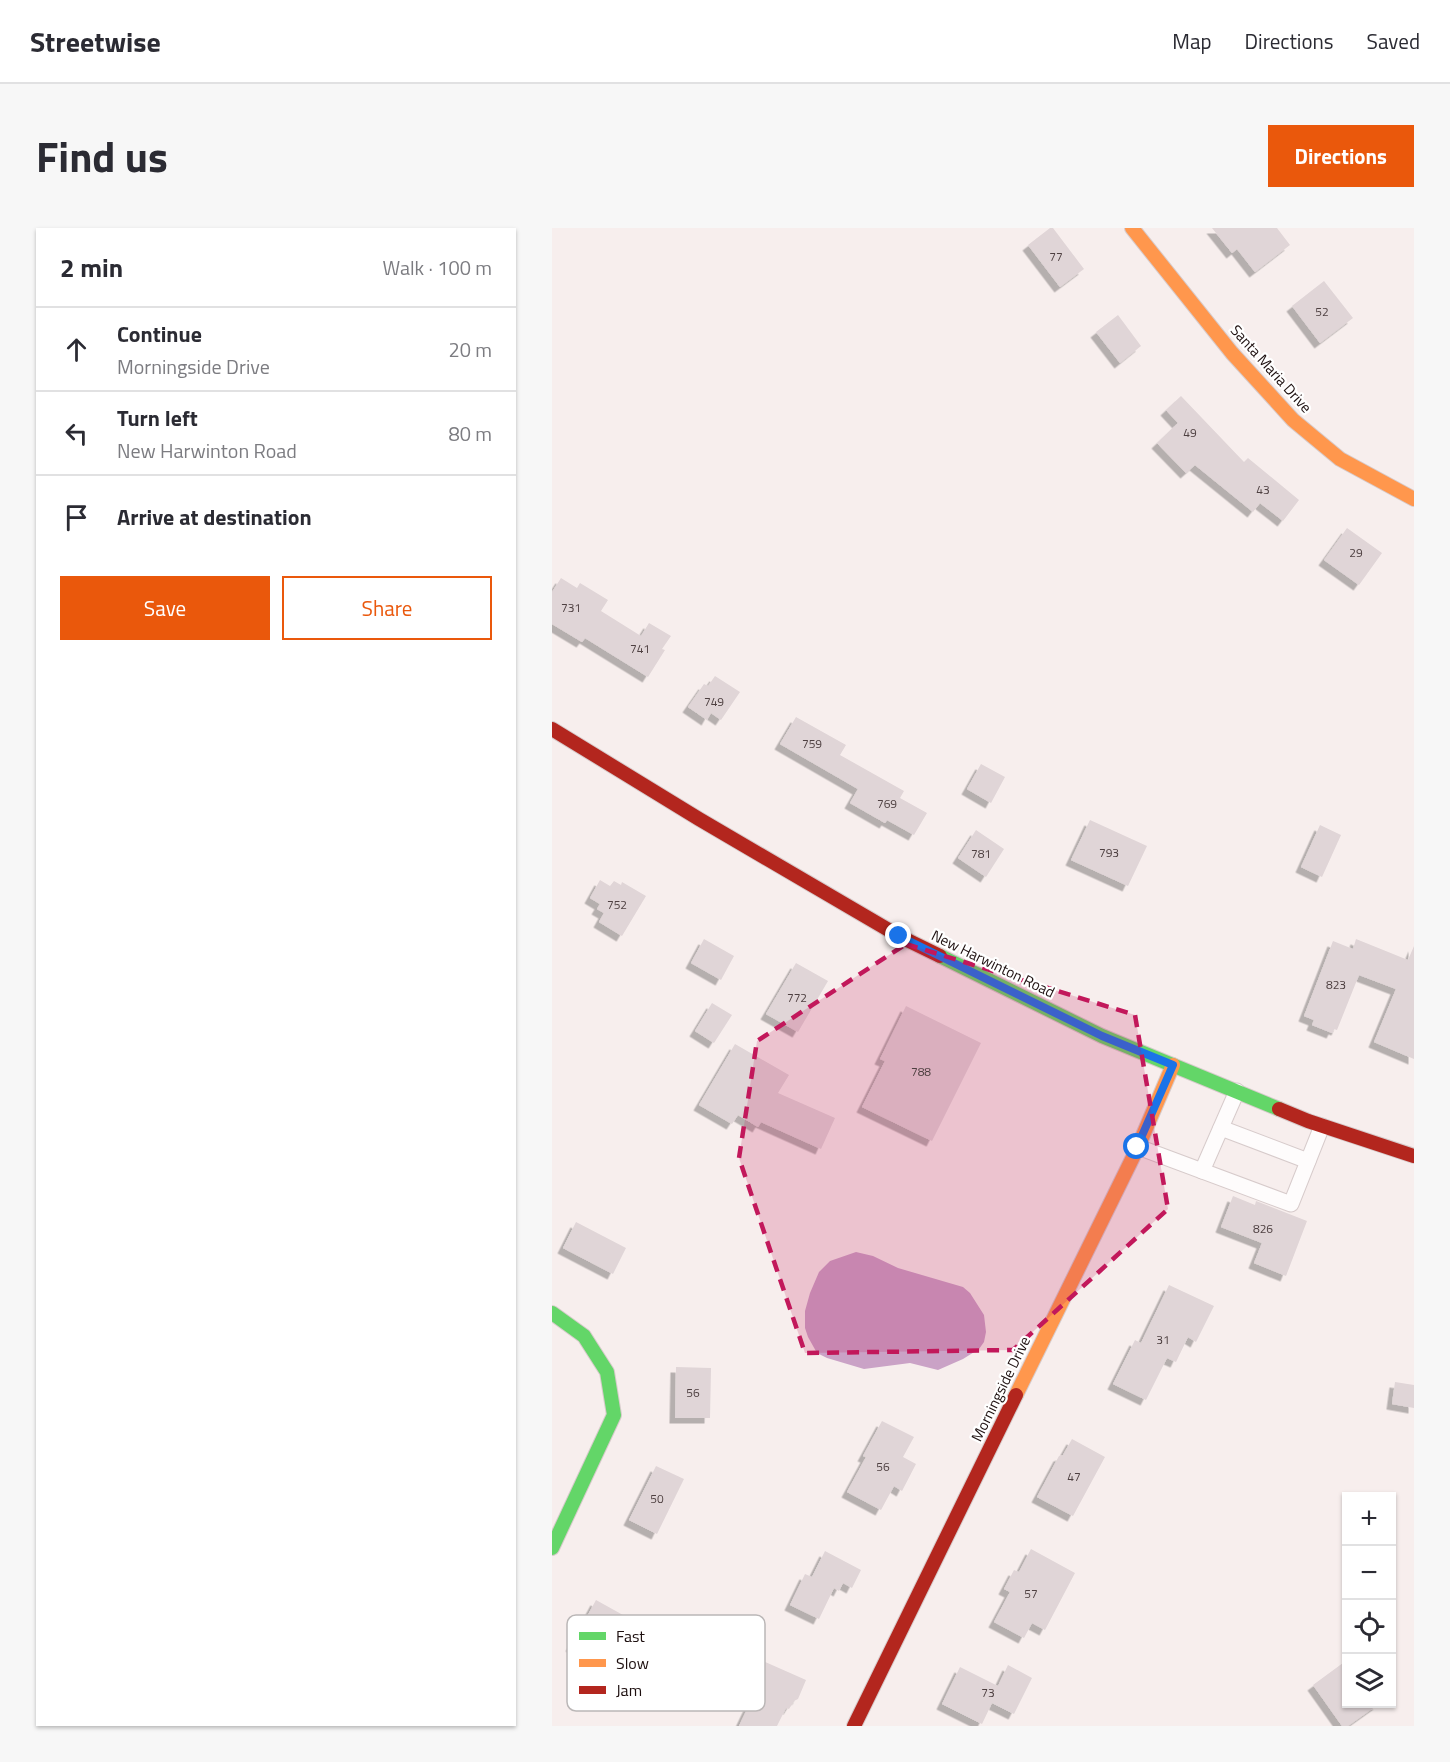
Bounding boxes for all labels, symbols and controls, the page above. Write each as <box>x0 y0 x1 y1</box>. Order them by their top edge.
text: Streetwise <box>30 20 161 63</box>
text: Map <box>1172 25 1212 57</box>
text: Directions <box>1245 25 1334 57</box>
text: Saved <box>1367 25 1420 57</box>
text: Find us <box>36 124 168 188</box>
button: Directions <box>1268 125 1414 187</box>
house number: 77 <box>1049 247 1063 266</box>
text: 2 min <box>60 248 123 287</box>
text: Walk · 100 m <box>383 252 492 283</box>
house number: 52 <box>1315 302 1329 321</box>
text: Continue <box>117 317 202 351</box>
street label: Santa Maria Drive <box>1225 319 1317 418</box>
icon: ahead <box>60 333 93 366</box>
text: 20 m <box>448 334 492 365</box>
text: Morningside Drive <box>117 351 270 382</box>
text: Turn left <box>117 401 198 435</box>
icon: left <box>60 417 93 450</box>
text: 80 m <box>448 418 492 449</box>
house number: 49 <box>1183 423 1197 442</box>
text: New Harwinton Road <box>117 435 297 466</box>
house number: 43 <box>1256 480 1270 499</box>
text: Arrive at destination <box>117 500 312 534</box>
icon: arrive <box>60 501 93 534</box>
house number: 29 <box>1349 543 1363 562</box>
button: Save <box>60 576 270 640</box>
button: Share <box>282 576 492 640</box>
house number: 731 <box>561 598 581 617</box>
house number: 741 <box>630 639 650 658</box>
house number: 749 <box>704 692 724 711</box>
house number: 759 <box>802 734 822 753</box>
house number: 769 <box>877 794 897 813</box>
house number: 793 <box>1099 843 1119 862</box>
house number: 781 <box>971 844 991 863</box>
house number: 752 <box>607 895 627 914</box>
route end <box>885 922 911 948</box>
street label: New Harwinton Road <box>928 924 1059 1003</box>
house number: 823 <box>1326 975 1346 994</box>
house number: 772 <box>787 988 807 1007</box>
house number: 788 <box>911 1062 931 1081</box>
route start <box>1123 1133 1149 1159</box>
house number: 826 <box>1253 1219 1273 1238</box>
house number: 31 <box>1156 1330 1170 1349</box>
street label: Morningside Drive <box>965 1332 1036 1445</box>
house number: 56 <box>686 1383 700 1402</box>
house number: 56 <box>876 1457 890 1476</box>
house number: 47 <box>1067 1467 1081 1486</box>
house number: 50 <box>650 1489 664 1508</box>
map controls <box>1342 1492 1396 1708</box>
button: + <box>1342 1492 1396 1546</box>
button: − <box>1342 1546 1396 1600</box>
house number: 57 <box>1024 1584 1038 1603</box>
button: locate <box>1342 1600 1396 1654</box>
legend <box>567 1615 765 1711</box>
text: Fast <box>616 1624 645 1648</box>
text: Slow <box>616 1651 649 1675</box>
button: layers <box>1342 1654 1396 1708</box>
text: Jam <box>616 1678 642 1702</box>
house number: 73 <box>981 1683 995 1702</box>

